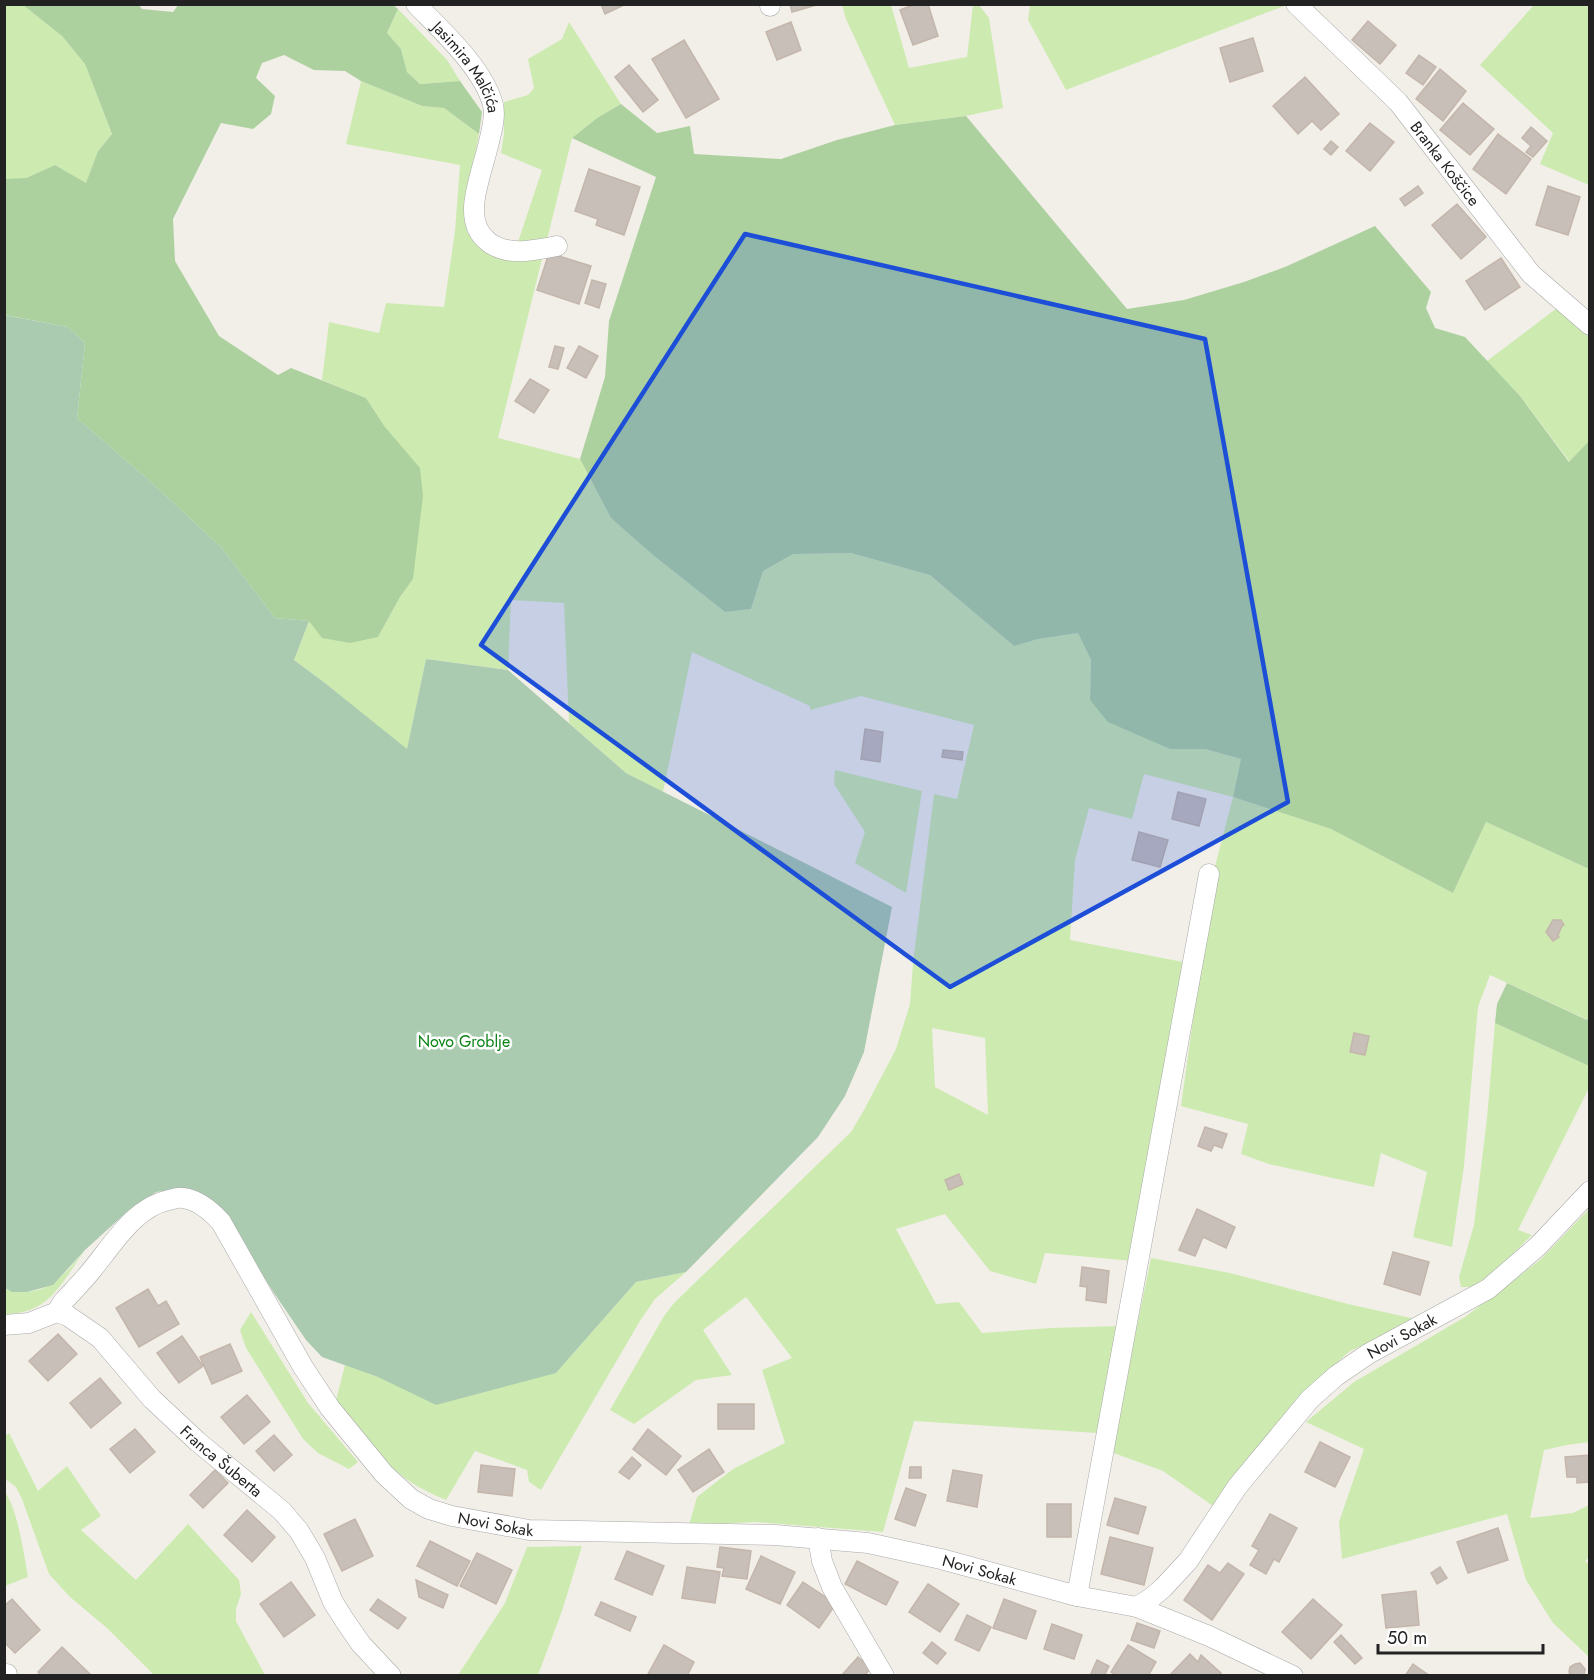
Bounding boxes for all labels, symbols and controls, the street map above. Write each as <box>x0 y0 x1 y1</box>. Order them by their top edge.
street label: Jasimira Malčića <box>426 14 506 114</box>
street label: Branka Koščice <box>1405 116 1486 211</box>
park label: Novo Groblje <box>418 1030 510 1053</box>
street label: Novi Sokak <box>1363 1307 1442 1364</box>
street label: Franca Šuberta <box>175 1420 268 1502</box>
street label: Novi Sokak <box>456 1506 534 1542</box>
street label: Novi Sokak <box>940 1548 1020 1591</box>
scale bar <box>1378 1617 1543 1655</box>
text: 50 m <box>1387 1625 1427 1651</box>

